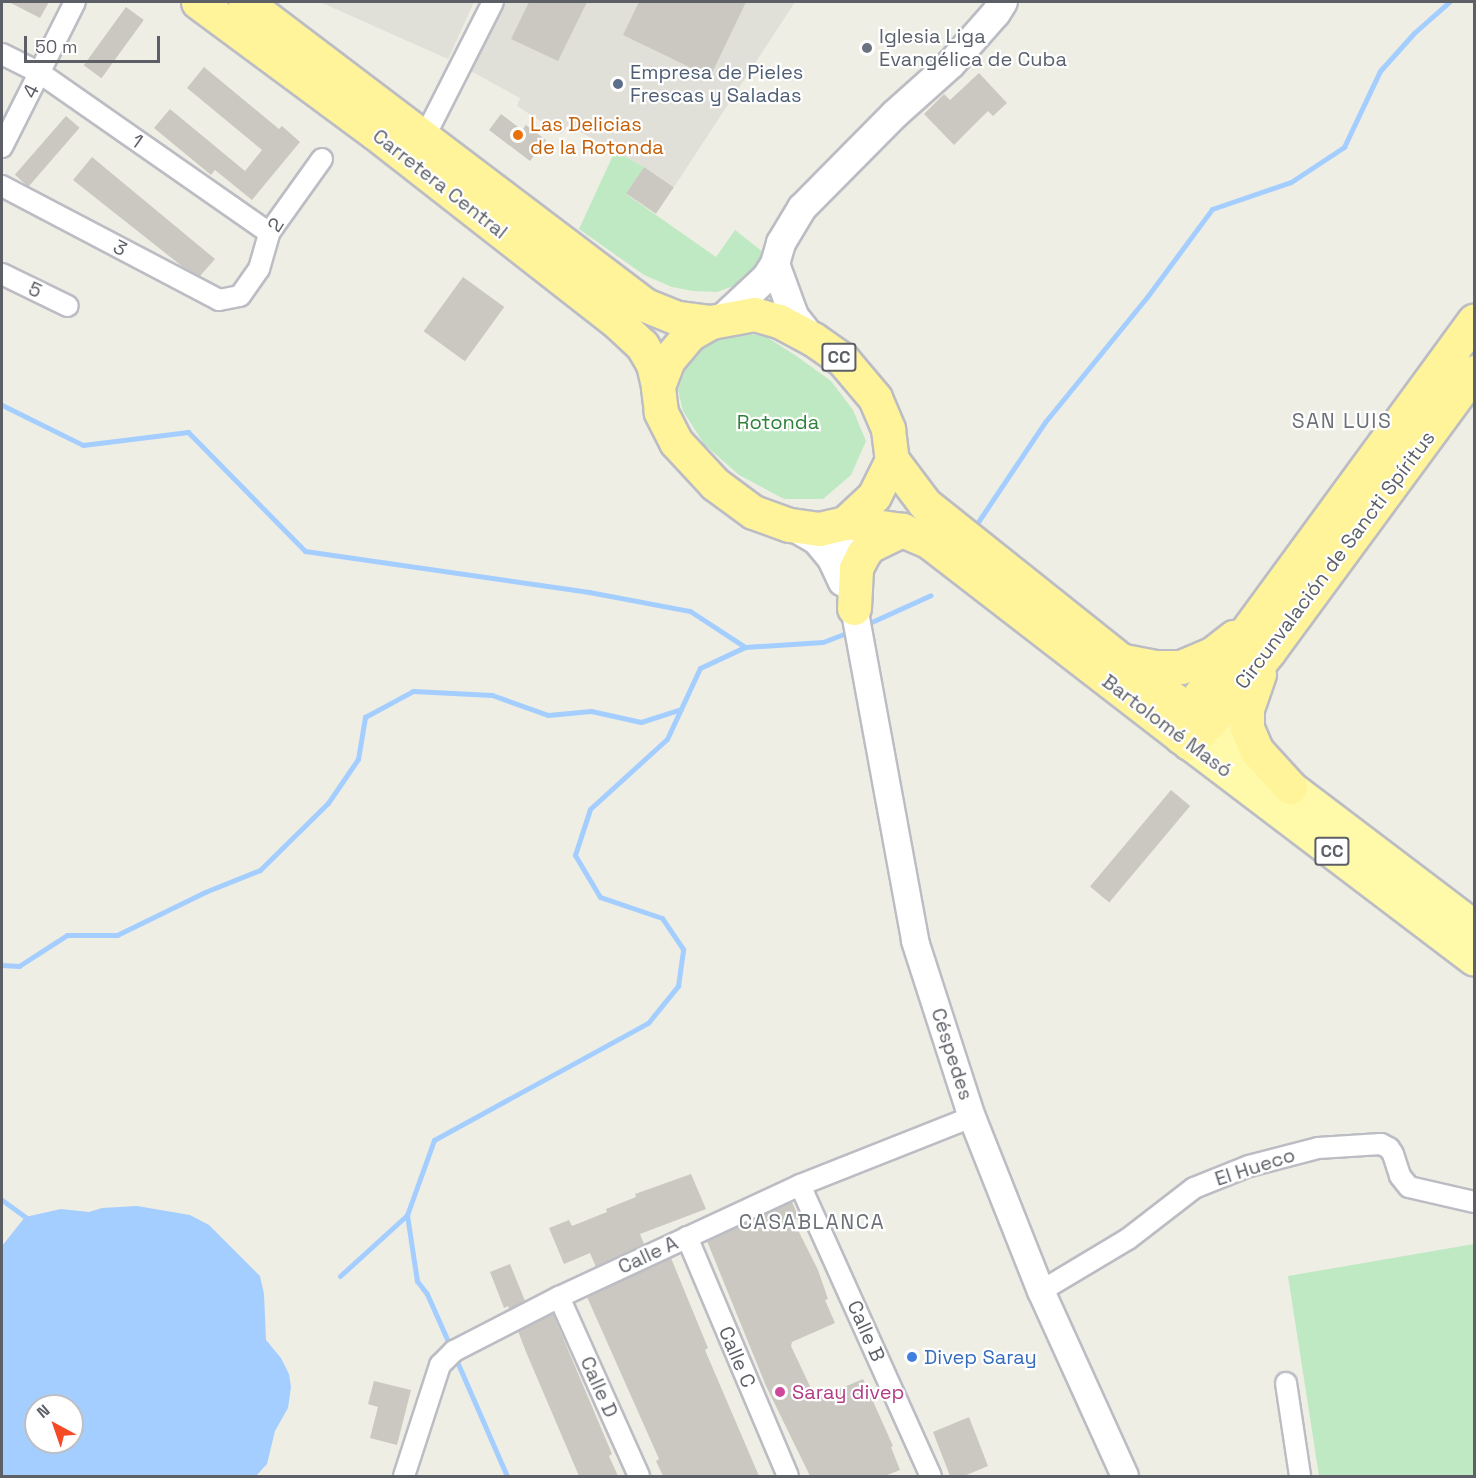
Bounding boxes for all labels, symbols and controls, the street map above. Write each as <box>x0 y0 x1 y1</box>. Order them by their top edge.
scale bar <box>27 24 164 62</box>
place label: Iglesia Liga Evangélica de Cuba <box>879 24 1067 71</box>
text: 50 m <box>35 35 77 58</box>
marker: Iglesia Liga Evangélica de Cuba <box>860 41 874 55</box>
place label: Empresa de Pieles Frescas y Saladas <box>630 60 803 107</box>
marker: Empresa de Pieles Frescas y Saladas <box>611 77 625 91</box>
street label: 4 <box>17 80 45 102</box>
place label: Las Delicias de la Rotonda <box>530 112 664 159</box>
street label: Carretera Central <box>368 124 512 244</box>
marker: Las Delicias de la Rotonda <box>511 128 525 142</box>
street label: 1 <box>127 129 147 153</box>
street label: 2 <box>263 214 289 236</box>
street label: 3 <box>109 235 131 261</box>
street label: 5 <box>24 277 46 303</box>
road number: CC <box>821 342 857 372</box>
district label: SAN LUIS <box>1292 408 1392 434</box>
park label: Rotonda <box>737 410 819 434</box>
street label: Circunvalación de Sancti Spíritus <box>1230 426 1440 694</box>
street label: Bartolomé Masó <box>1097 669 1237 783</box>
road number: CC <box>1314 836 1350 866</box>
street label: Céspedes <box>926 1005 978 1103</box>
street label: El Hueco <box>1212 1143 1298 1191</box>
district label: CASABLANCA <box>739 1209 885 1235</box>
street label: Calle A <box>614 1231 682 1279</box>
street label: Calle B <box>842 1297 890 1365</box>
street label: Calle C <box>713 1323 761 1391</box>
place label: Divep Saray <box>924 1345 1037 1369</box>
marker: Divep Saray <box>905 1350 919 1364</box>
street label: Calle D <box>575 1353 623 1421</box>
place label: Saray divep <box>792 1380 904 1404</box>
marker: Saray divep <box>773 1385 787 1399</box>
north arrow <box>24 1394 84 1454</box>
text: N <box>33 1400 54 1423</box>

